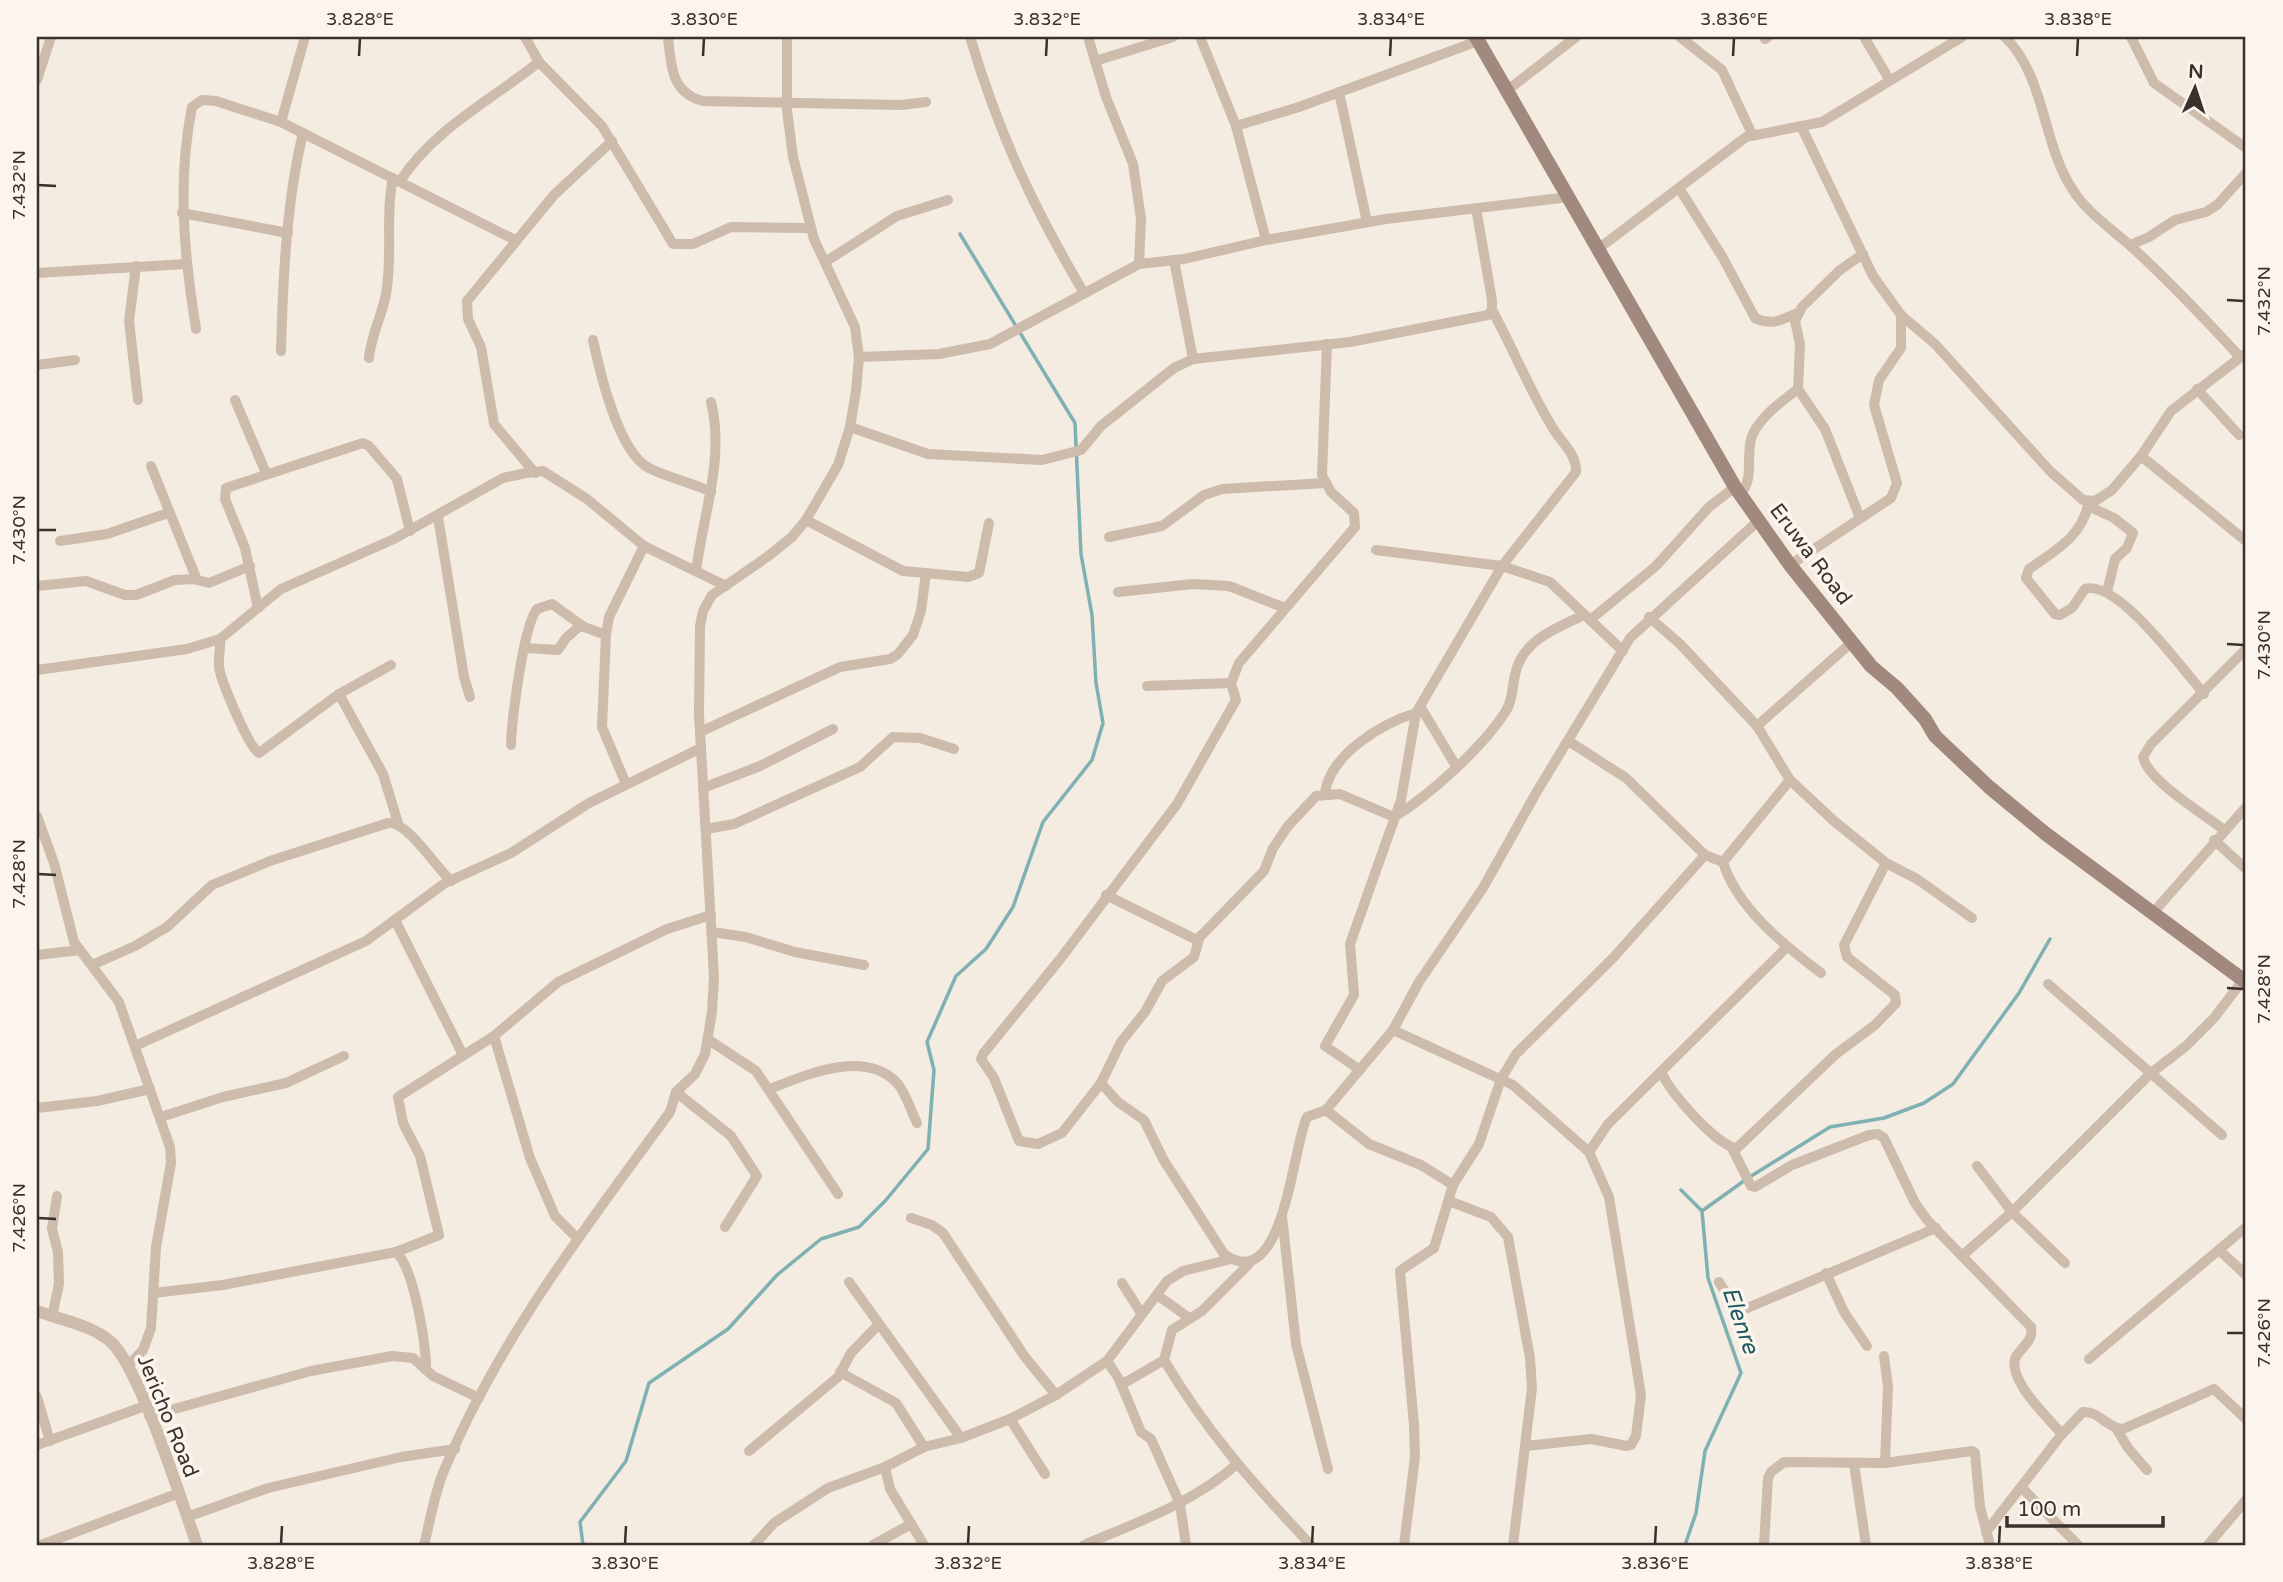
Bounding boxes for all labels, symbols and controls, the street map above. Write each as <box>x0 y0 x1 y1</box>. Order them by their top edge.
text: 3.828°E <box>326 8 394 30</box>
text: 3.830°E <box>670 8 738 30</box>
text: 3.832°E <box>1013 8 1081 30</box>
text: 3.834°E <box>1357 8 1425 30</box>
text: 3.836°E <box>1700 8 1768 30</box>
text: 3.838°E <box>2044 8 2112 30</box>
north arrow <box>2160 52 2230 122</box>
text: N <box>2188 61 2204 83</box>
text: 7.432°N <box>8 150 30 220</box>
text: 7.432°N <box>2253 266 2275 336</box>
text: 7.430°N <box>8 495 30 565</box>
street label: Eruwa Road <box>1764 499 1857 610</box>
text: 7.430°N <box>2253 610 2275 680</box>
text: 7.428°N <box>8 839 30 909</box>
text: 7.428°N <box>2253 954 2275 1024</box>
text: 7.426°N <box>8 1183 30 1253</box>
water label: Elenre <box>1716 1283 1765 1359</box>
text: 7.426°N <box>2253 1298 2275 1368</box>
street label: Jericho Road <box>132 1351 203 1481</box>
scale bar <box>2007 1484 2162 1528</box>
text: 100 m <box>2017 1497 2081 1522</box>
text: 3.828°E <box>247 1552 315 1574</box>
text: 3.830°E <box>591 1552 659 1574</box>
text: 3.832°E <box>934 1552 1002 1574</box>
text: 3.834°E <box>1278 1552 1346 1574</box>
text: 3.836°E <box>1621 1552 1689 1574</box>
text: 3.838°E <box>1965 1552 2033 1574</box>

